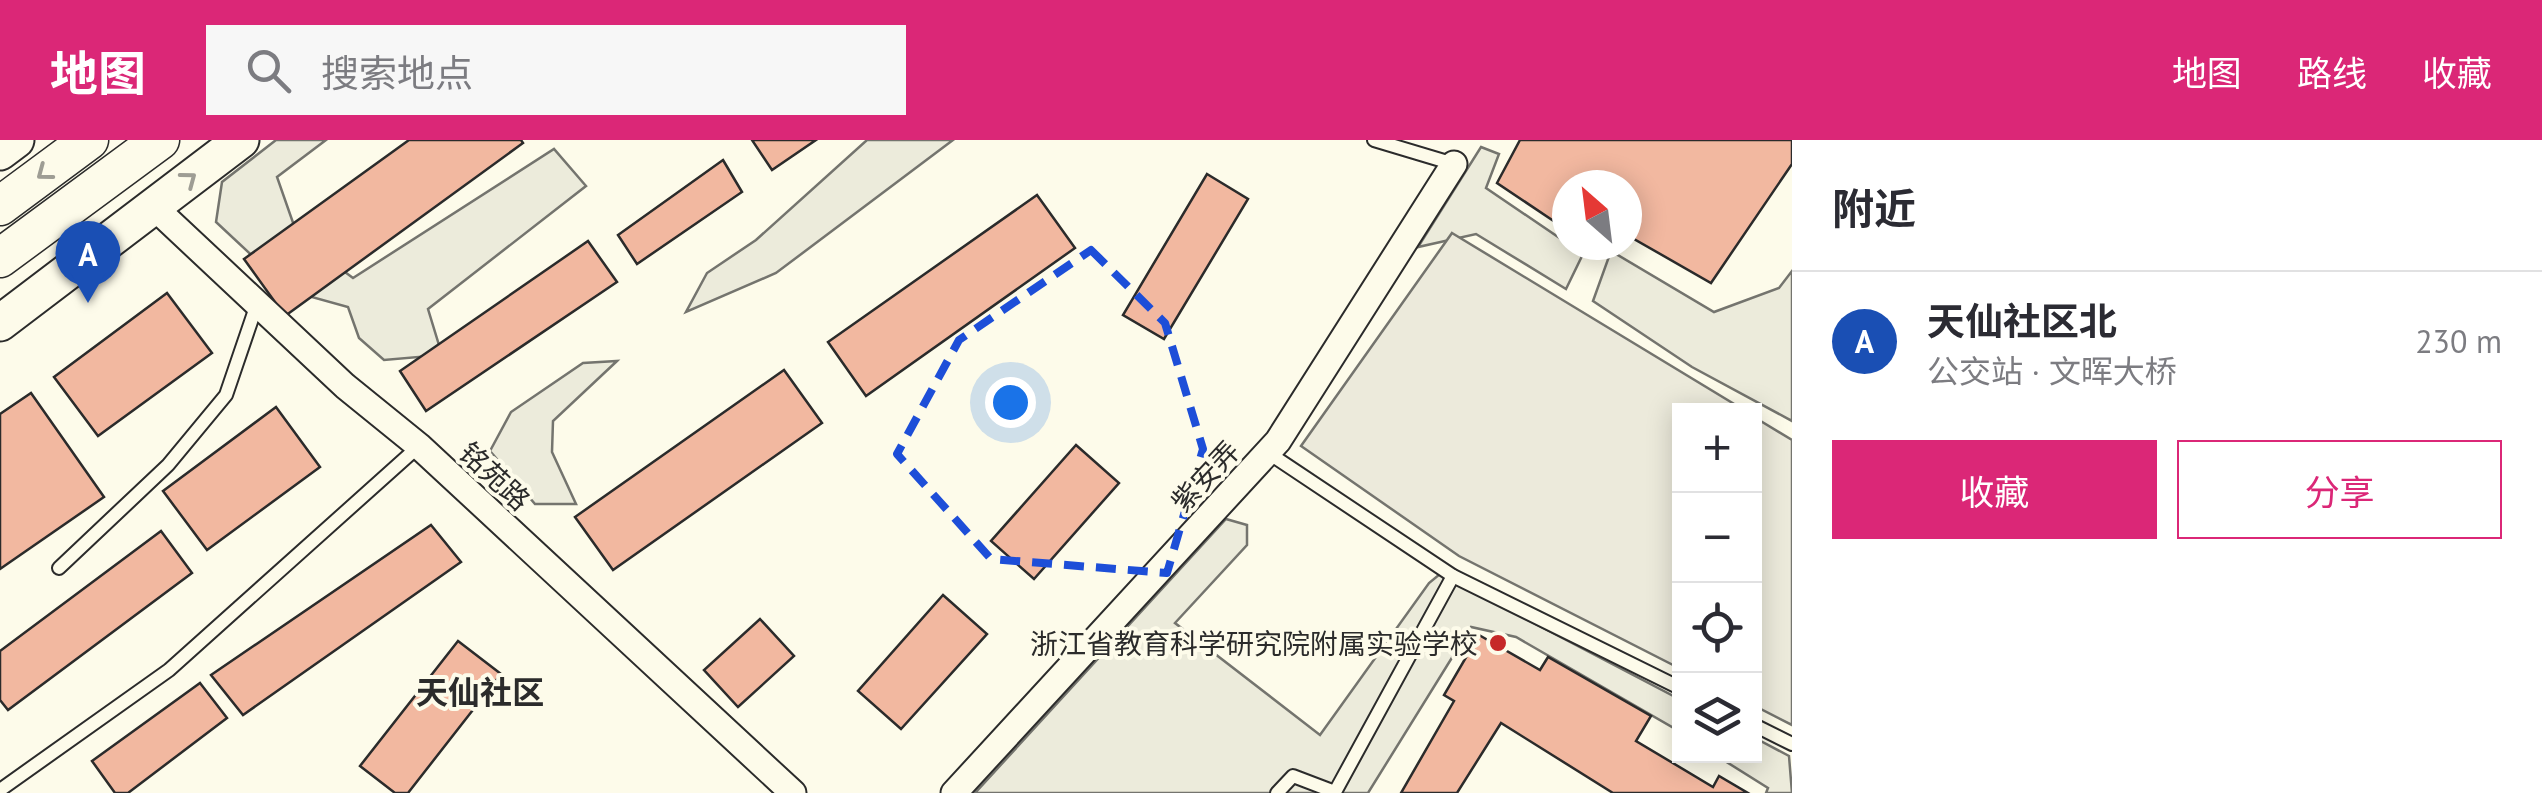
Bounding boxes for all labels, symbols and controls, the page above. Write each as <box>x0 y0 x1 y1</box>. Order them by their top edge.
search box <box>206 25 906 115</box>
text: 地图 <box>50 42 146 104</box>
icon: search <box>241 43 296 98</box>
text: 搜索地点 <box>321 48 473 97</box>
text: 地图 <box>2172 50 2242 96</box>
text: 路线 <box>2297 50 2367 96</box>
text: 收藏 <box>2422 50 2492 96</box>
one-way arrow <box>37 161 55 178</box>
north arrow <box>1552 170 1642 260</box>
one-way arrow <box>178 174 196 191</box>
text: 附近 <box>1832 181 1916 236</box>
pin: A <box>56 220 120 303</box>
text: 天仙社区北 <box>1927 296 2117 345</box>
text: A <box>1855 320 1874 362</box>
text: 230 m <box>2415 320 2502 362</box>
text: 公交站 · 文晖大桥 <box>1927 350 2177 392</box>
your location <box>985 377 1036 428</box>
map controls <box>1672 403 1762 763</box>
button: + <box>1672 403 1762 493</box>
street label: 紫安弄 <box>1163 433 1247 519</box>
street label: 铭苑路 <box>452 434 538 518</box>
button: 收藏 <box>1832 440 2157 539</box>
button: 分享 <box>2177 440 2502 539</box>
button: − <box>1672 493 1762 583</box>
button: locate <box>1672 583 1762 673</box>
place label: 浙江省教育科学研究院附属实验学校 <box>1030 625 1478 662</box>
marker: 浙江省教育科学研究院附属实验学校 <box>1487 632 1509 654</box>
district label: 天仙社区 <box>416 671 544 713</box>
button: layers <box>1672 673 1762 763</box>

